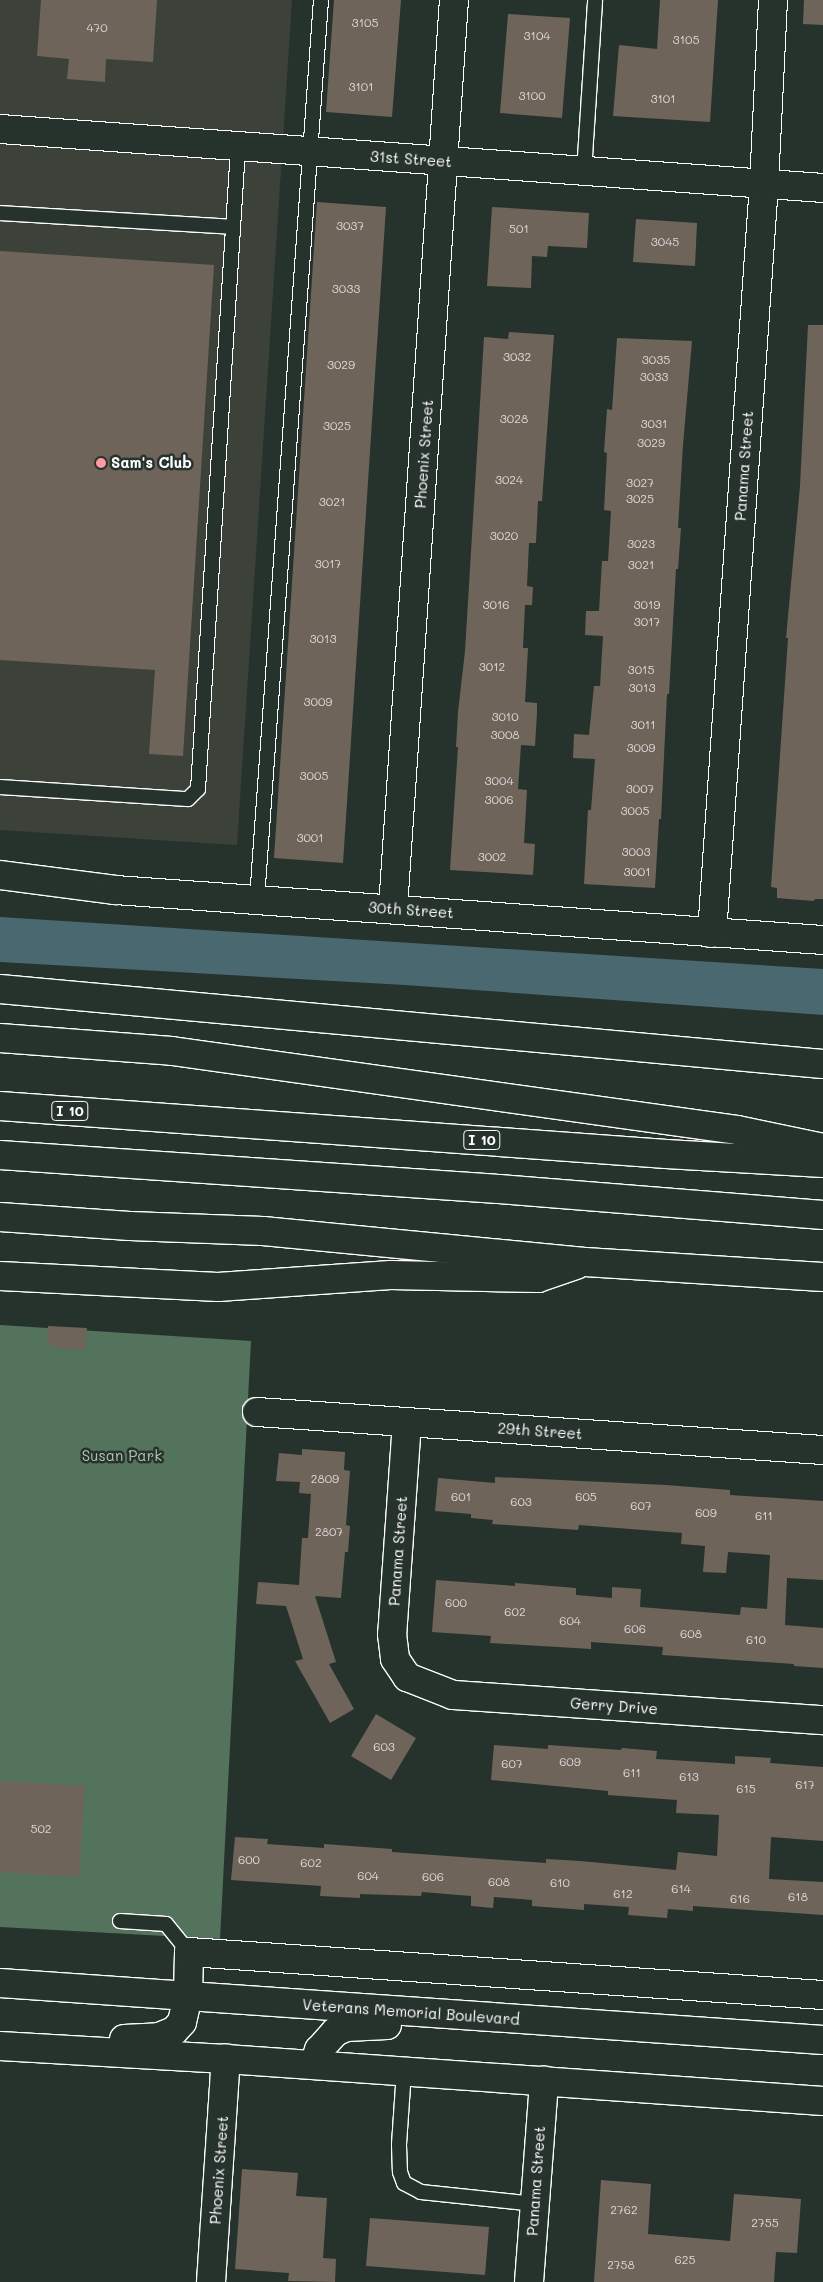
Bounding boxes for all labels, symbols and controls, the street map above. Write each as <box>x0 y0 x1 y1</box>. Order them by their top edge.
house number: 3105 <box>352 16 378 30</box>
house number: 470 <box>86 21 108 35</box>
house number: 3104 <box>524 29 550 43</box>
house number: 3105 <box>673 33 699 47</box>
house number: 3101 <box>348 80 374 94</box>
house number: 3100 <box>518 89 546 103</box>
house number: 3101 <box>650 92 676 106</box>
street label: 31st Street <box>370 147 452 171</box>
house number: 3037 <box>336 219 364 233</box>
house number: 501 <box>509 222 529 236</box>
house number: 3045 <box>651 235 679 249</box>
house number: 3033 <box>332 282 360 296</box>
house number: 3032 <box>503 350 531 364</box>
house number: 3035 <box>642 353 670 367</box>
house number: 3029 <box>327 358 355 372</box>
house number: 3033 <box>640 370 668 384</box>
street label: Phoenix Street <box>411 399 437 509</box>
street label: Panama Street <box>731 411 757 521</box>
house number: 3028 <box>500 412 528 426</box>
house number: 3031 <box>641 417 667 431</box>
house number: 3025 <box>323 419 351 433</box>
house number: 3029 <box>637 436 665 450</box>
place label: Sam's Club <box>111 454 192 472</box>
marker: Sam's Club <box>95 457 107 469</box>
house number: 3024 <box>495 473 523 487</box>
house number: 3027 <box>626 476 654 490</box>
house number: 3025 <box>626 492 654 506</box>
house number: 3021 <box>319 495 345 509</box>
house number: 3020 <box>490 529 518 543</box>
house number: 3023 <box>627 537 655 551</box>
house number: 3017 <box>315 557 341 571</box>
house number: 3021 <box>628 558 654 572</box>
house number: 3016 <box>482 598 510 612</box>
house number: 3019 <box>634 598 660 612</box>
house number: 3017 <box>634 615 660 629</box>
house number: 3013 <box>310 632 336 646</box>
house number: 3012 <box>479 660 505 674</box>
house number: 3015 <box>628 663 654 677</box>
house number: 3013 <box>629 681 655 695</box>
house number: 3009 <box>304 695 332 709</box>
house number: 3010 <box>491 710 519 724</box>
house number: 3011 <box>630 718 656 732</box>
house number: 3008 <box>490 728 520 742</box>
house number: 3009 <box>627 741 655 755</box>
house number: 3005 <box>300 769 328 783</box>
house number: 3004 <box>485 774 513 788</box>
house number: 3007 <box>626 782 654 796</box>
house number: 3006 <box>484 793 514 807</box>
house number: 3005 <box>621 804 649 818</box>
house number: 3001 <box>296 831 324 845</box>
house number: 3003 <box>622 845 650 859</box>
house number: 3002 <box>478 850 506 864</box>
house number: 3001 <box>623 865 651 879</box>
street label: 30th Street <box>368 898 454 922</box>
road number: I 10 <box>51 1100 89 1122</box>
road number: I 10 <box>463 1128 501 1152</box>
street label: 29th Street <box>497 1419 583 1443</box>
park label: Susan Park <box>82 1447 162 1465</box>
house number: 2809 <box>311 1472 339 1486</box>
house number: 601 <box>451 1490 471 1504</box>
house number: 605 <box>575 1490 597 1504</box>
house number: 603 <box>510 1495 532 1509</box>
street label: Panama Street <box>385 1496 411 1606</box>
house number: 607 <box>630 1499 652 1513</box>
house number: 609 <box>695 1506 717 1520</box>
house number: 611 <box>755 1509 773 1523</box>
house number: 2807 <box>315 1525 343 1539</box>
house number: 600 <box>445 1596 467 1610</box>
house number: 602 <box>504 1605 526 1619</box>
house number: 604 <box>559 1614 581 1628</box>
house number: 606 <box>624 1622 646 1636</box>
house number: 608 <box>680 1627 702 1641</box>
house number: 610 <box>746 1633 766 1647</box>
street label: Gerry Drive <box>570 1694 658 1718</box>
house number: 603 <box>373 1740 395 1754</box>
house number: 609 <box>559 1755 581 1769</box>
house number: 607 <box>501 1757 523 1771</box>
house number: 611 <box>623 1766 641 1780</box>
house number: 613 <box>679 1770 699 1784</box>
house number: 617 <box>795 1778 815 1792</box>
house number: 615 <box>736 1782 756 1796</box>
house number: 502 <box>30 1822 52 1836</box>
house number: 600 <box>238 1853 260 1867</box>
house number: 602 <box>300 1856 322 1870</box>
house number: 604 <box>357 1869 379 1883</box>
house number: 606 <box>422 1870 444 1884</box>
house number: 608 <box>488 1875 510 1889</box>
house number: 610 <box>550 1876 570 1890</box>
house number: 614 <box>671 1882 691 1896</box>
house number: 612 <box>613 1887 633 1901</box>
house number: 618 <box>788 1890 808 1904</box>
house number: 616 <box>730 1892 750 1906</box>
street label: Veterans Memorial Boulevard <box>302 1995 520 2029</box>
street label: Phoenix Street <box>206 2115 232 2225</box>
street label: Panama Street <box>523 2126 549 2236</box>
house number: 2762 <box>610 2203 638 2217</box>
house number: 2755 <box>751 2216 779 2230</box>
house number: 625 <box>675 2253 695 2267</box>
house number: 2758 <box>607 2258 635 2272</box>

